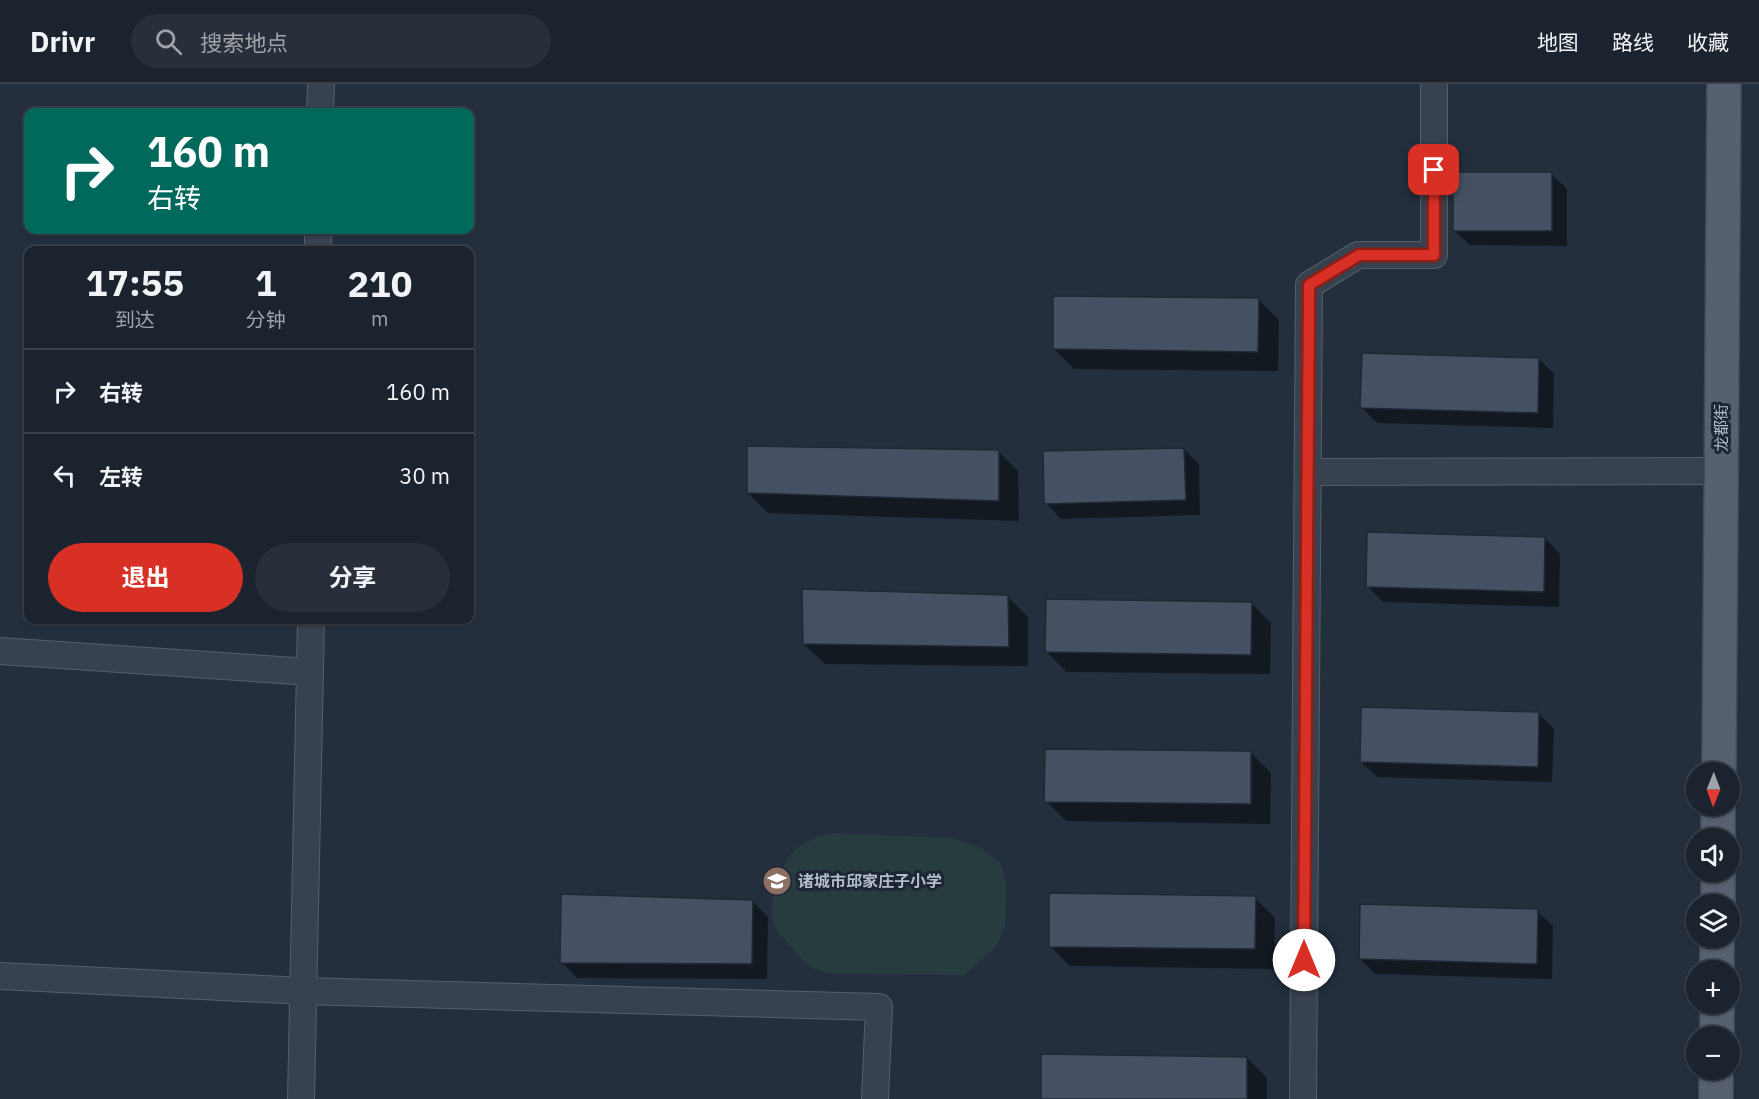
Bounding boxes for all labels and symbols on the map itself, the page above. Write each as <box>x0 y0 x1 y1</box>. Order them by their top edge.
pin <box>1408 144 1459 195</box>
street label: 龙都街 <box>1711 404 1731 452</box>
north arrow <box>1686 762 1740 816</box>
school or university icon: 诸城市邱家庄子小学 <box>761 865 793 897</box>
place label: 诸城市邱家庄子小学 <box>798 871 942 891</box>
position arrow <box>1272 928 1336 992</box>

